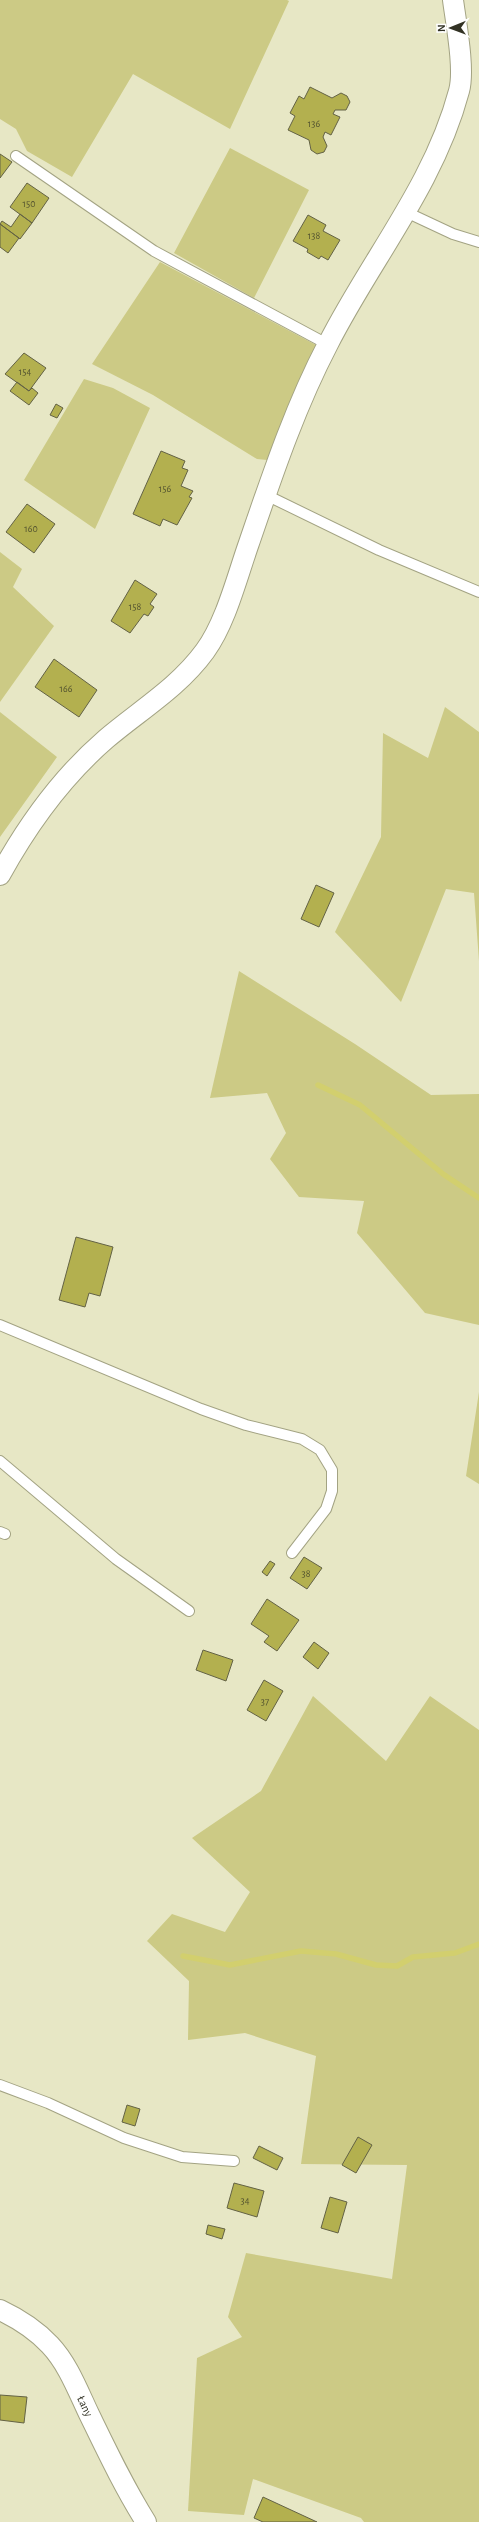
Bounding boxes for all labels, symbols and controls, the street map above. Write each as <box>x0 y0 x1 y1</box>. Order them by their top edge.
north arrow <box>431 8 471 48</box>
text: N <box>436 24 447 32</box>
house number: 136 <box>308 119 320 129</box>
house number: 150 <box>23 199 35 209</box>
house number: 138 <box>308 231 320 241</box>
house number: 154 <box>19 367 31 377</box>
house number: 156 <box>159 484 171 494</box>
house number: 160 <box>24 524 38 534</box>
house number: 158 <box>129 602 141 612</box>
house number: 166 <box>60 684 73 694</box>
house number: 38 <box>302 1569 311 1579</box>
house number: 37 <box>261 1697 269 1707</box>
house number: 34 <box>241 2196 250 2206</box>
street label: Łany <box>74 2394 95 2419</box>

